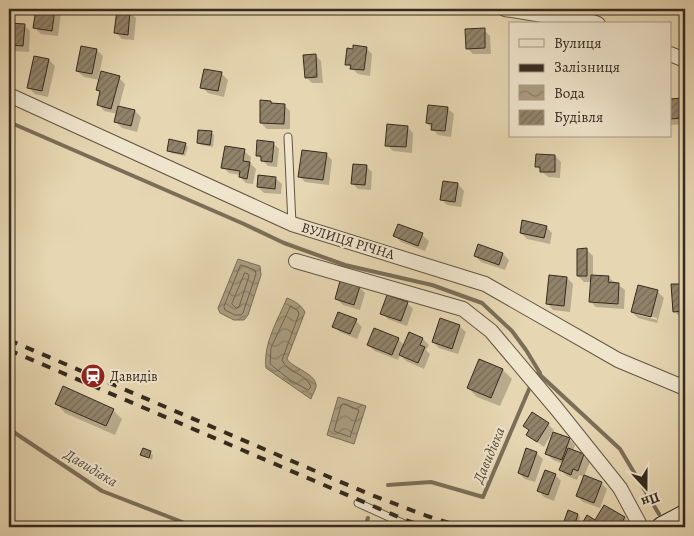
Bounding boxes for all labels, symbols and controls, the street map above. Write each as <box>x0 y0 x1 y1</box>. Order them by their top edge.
legend <box>509 22 672 138</box>
text: Вулиця <box>554 33 601 53</box>
text: Залізниця <box>554 57 620 77</box>
text: Вода <box>554 83 585 103</box>
text: Будівля <box>554 107 603 127</box>
street label: ВУЛИЦЯ РІЧНА <box>299 218 398 264</box>
station icon: Давидів <box>80 363 106 389</box>
place label: Давидів <box>110 367 158 386</box>
water label: Давидівка <box>468 424 510 487</box>
water label: Давидівка <box>60 444 121 492</box>
north arrow <box>622 464 672 514</box>
text: Пн <box>639 488 662 512</box>

